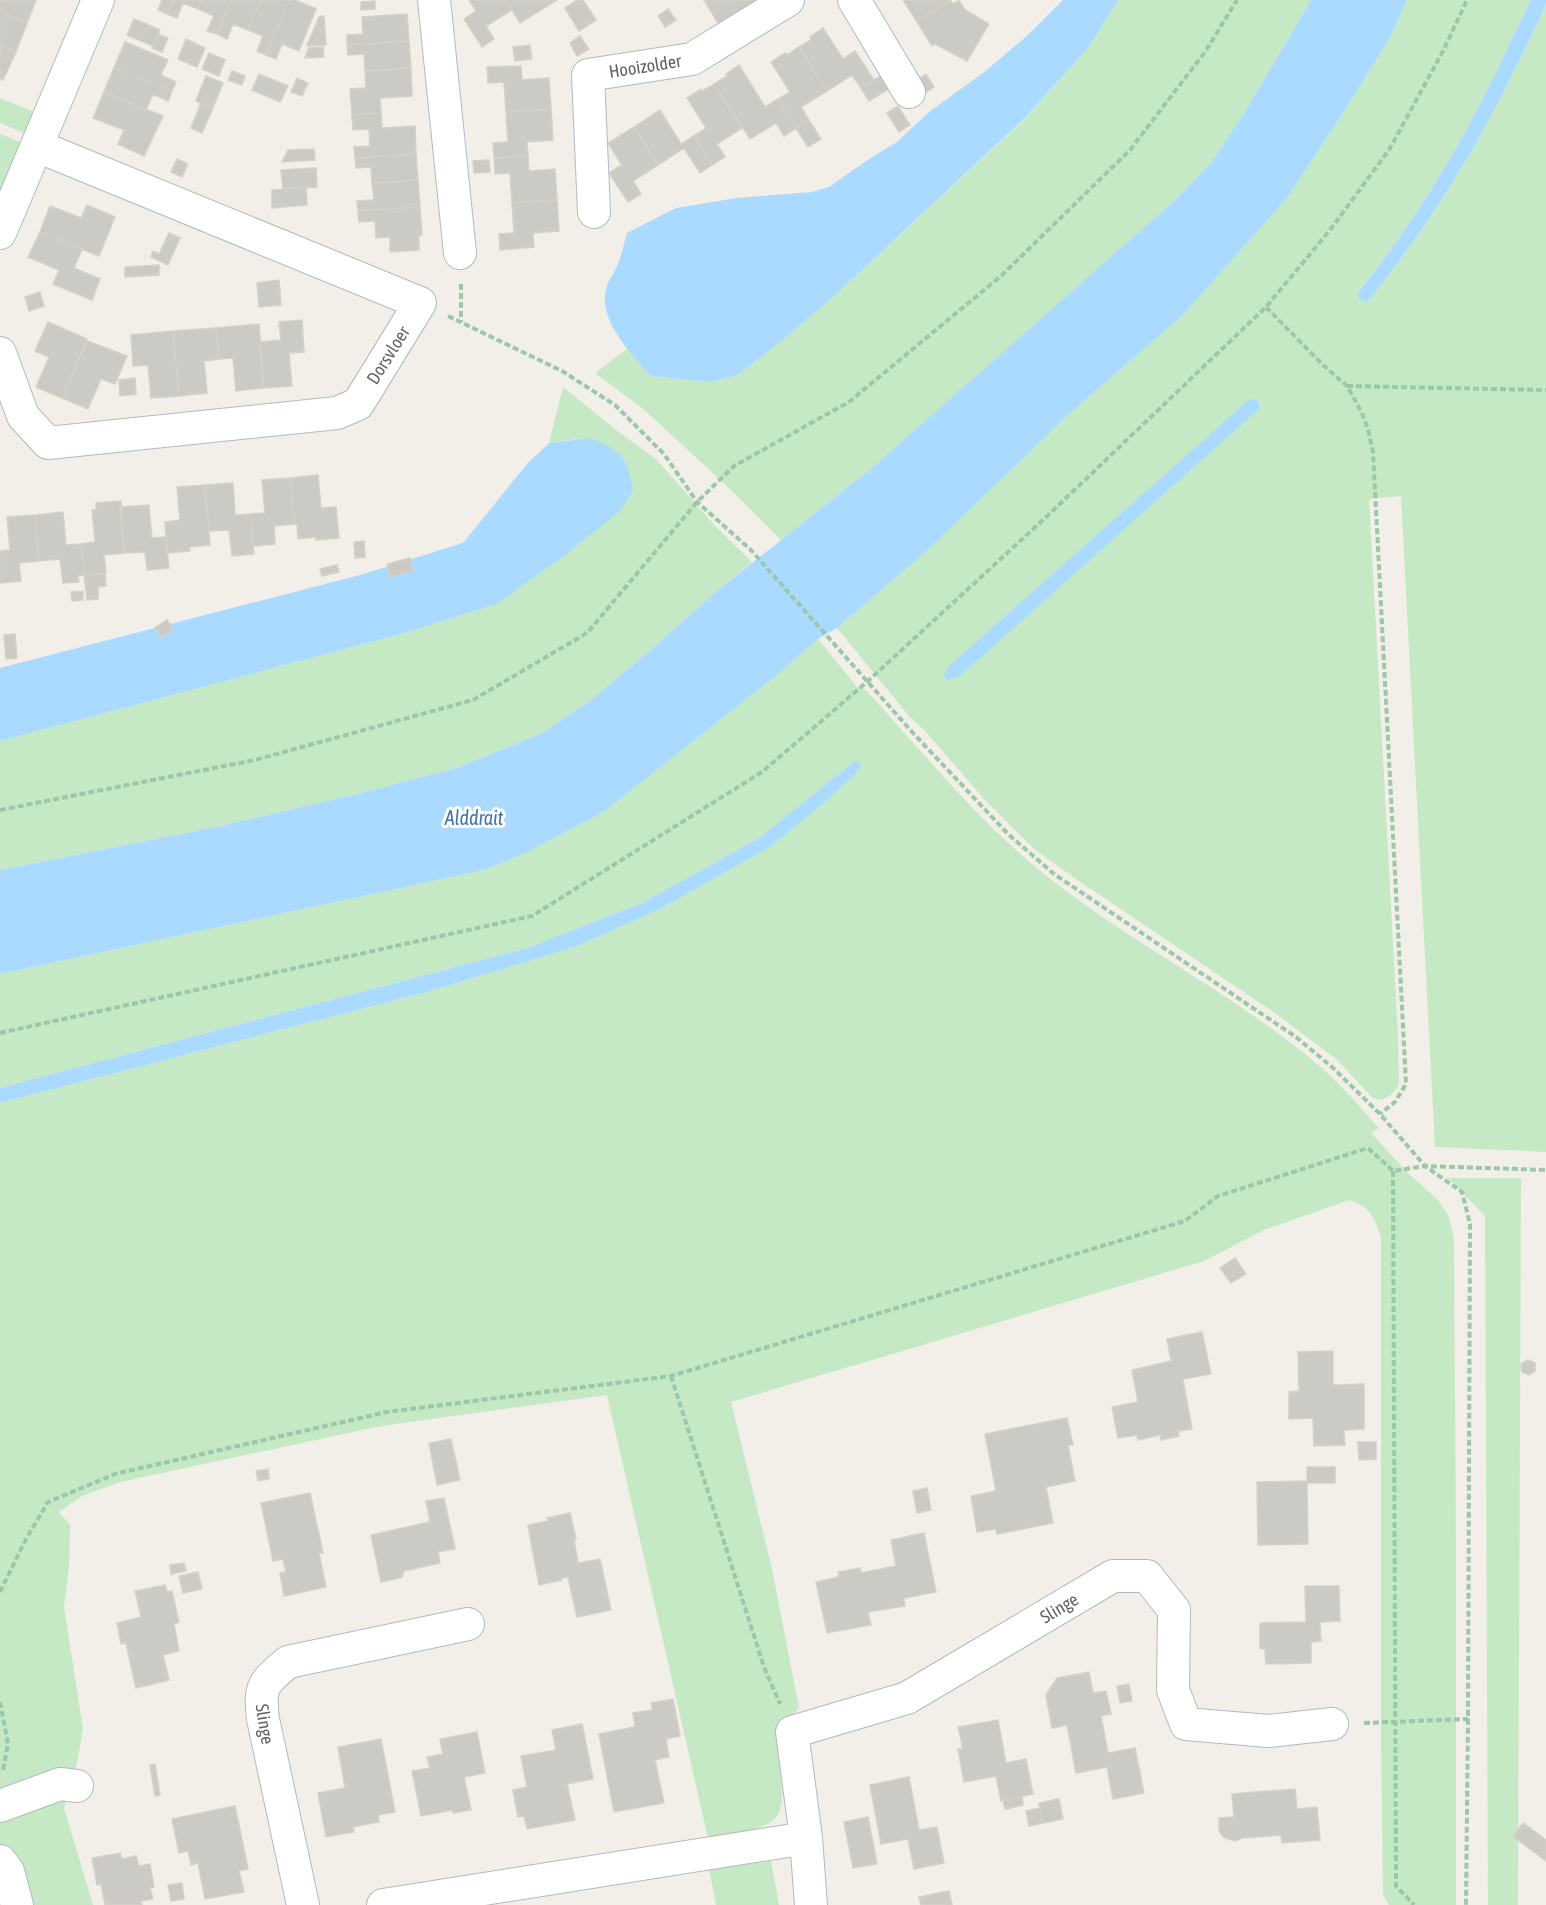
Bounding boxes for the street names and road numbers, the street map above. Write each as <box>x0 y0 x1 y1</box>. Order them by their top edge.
street label: Hooizolder <box>607 50 683 82</box>
street label: Dorsvloer <box>362 322 414 388</box>
street label: Slinge <box>1036 1589 1082 1627</box>
street label: Slinge <box>251 1702 279 1746</box>

